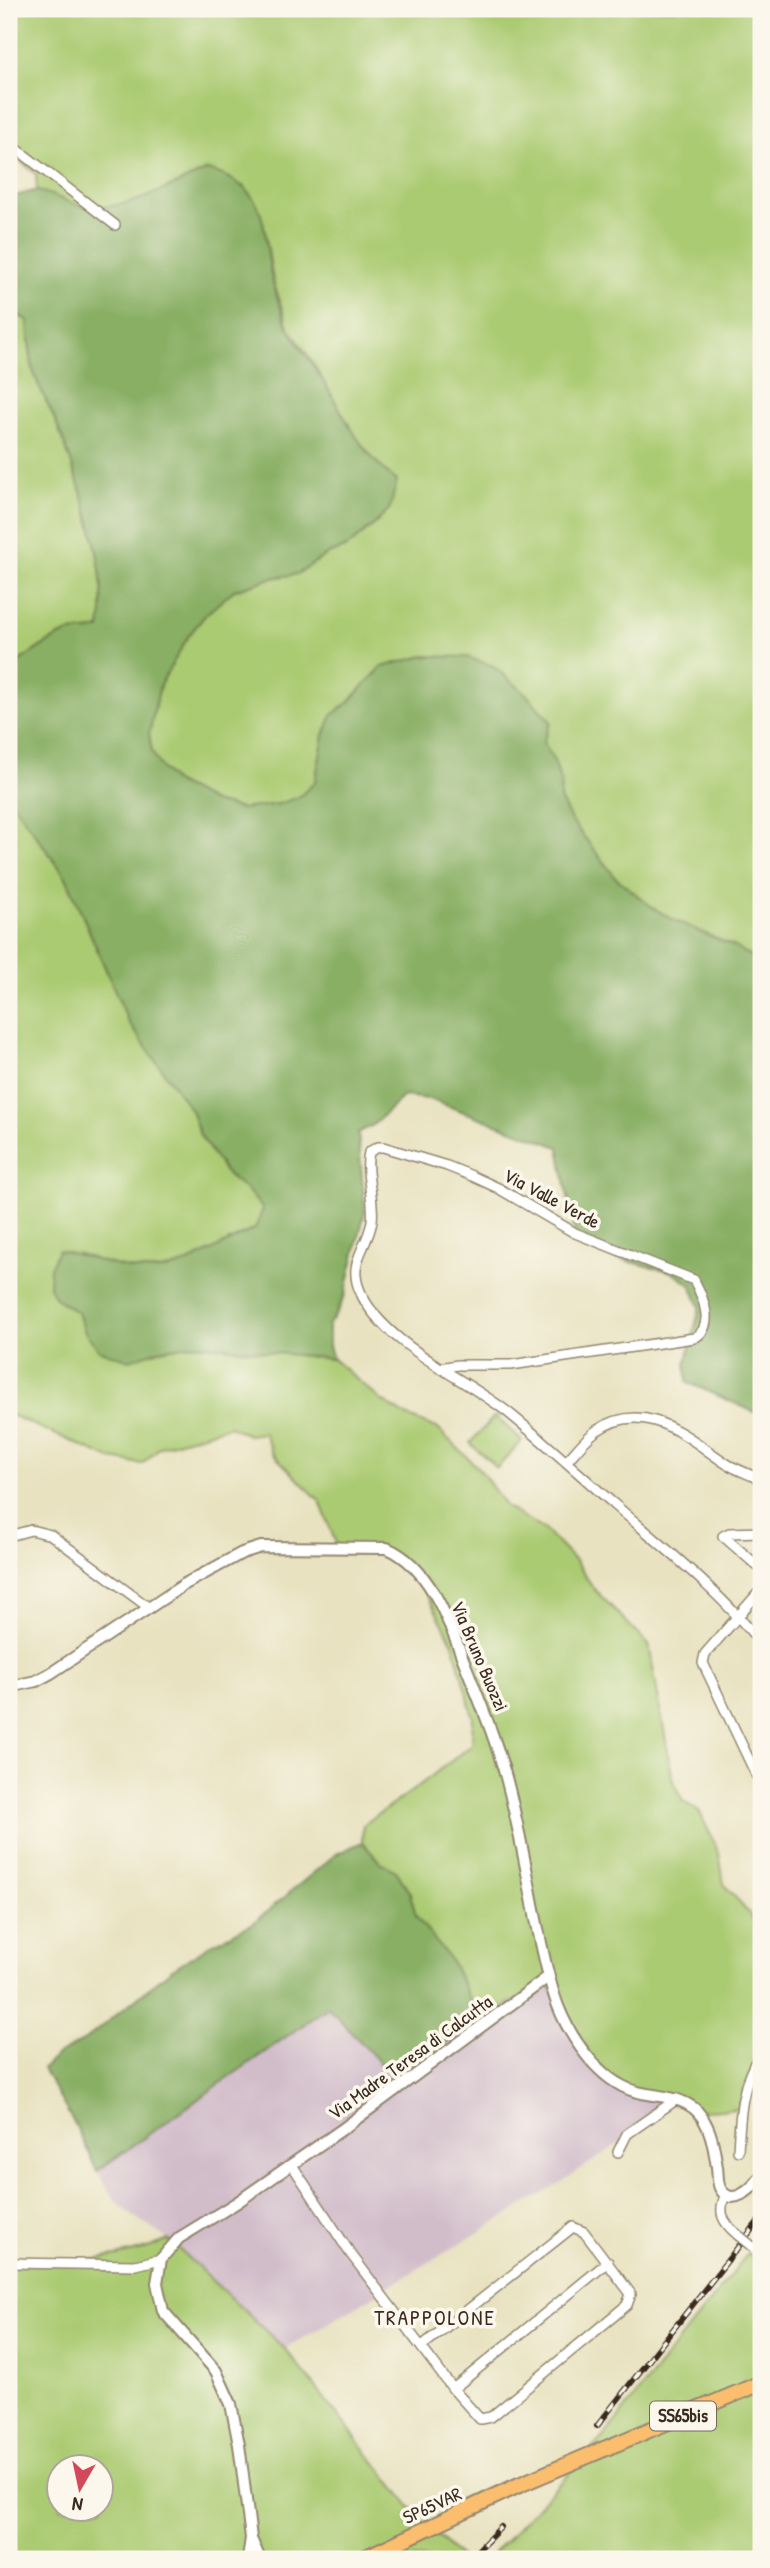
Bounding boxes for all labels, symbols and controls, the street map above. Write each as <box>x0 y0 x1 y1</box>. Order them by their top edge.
street label: Via Valle Verde <box>499 1162 605 1234</box>
street label: Via Bruno Buozzi <box>445 1597 515 1715</box>
street label: Via Madre Teresa di Calcutta <box>323 1988 498 2125</box>
district label: TRAPPOLONE <box>374 2303 496 2332</box>
road number: SS65bis <box>650 2402 716 2430</box>
north arrow <box>46 2452 116 2522</box>
street label: SP65VAR <box>398 2480 466 2530</box>
text: N <box>70 2491 84 2518</box>

